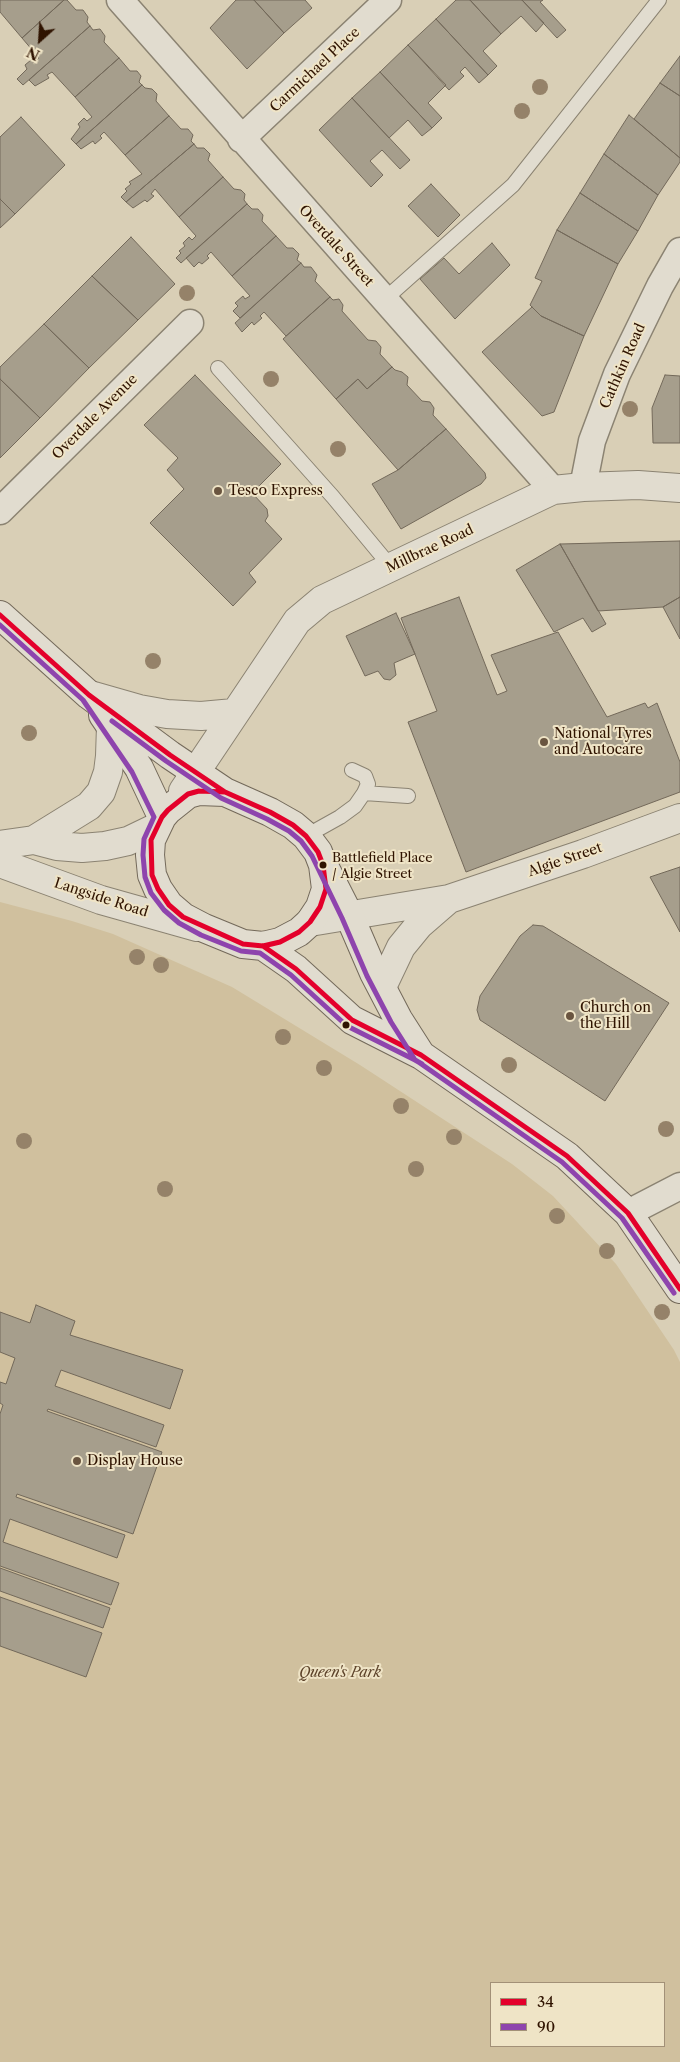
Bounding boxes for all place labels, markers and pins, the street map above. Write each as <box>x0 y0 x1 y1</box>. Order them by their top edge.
place label: Tesco Express <box>228 483 323 499</box>
marker: Tesco Express <box>212 485 224 497</box>
place label: National Tyres and Autocare <box>554 726 652 759</box>
marker: National Tyres and Autocare <box>538 736 550 748</box>
place label: Battlefield Place / Algie Street <box>332 850 432 881</box>
marker: Battlefield Place / Algie Street <box>318 860 328 870</box>
place label: Church on the Hill <box>580 1000 651 1032</box>
marker: Church on the Hill <box>564 1010 576 1022</box>
unlabelled marker <box>341 1020 351 1030</box>
place label: Display House <box>87 1453 183 1469</box>
marker: Display House <box>71 1455 83 1467</box>

